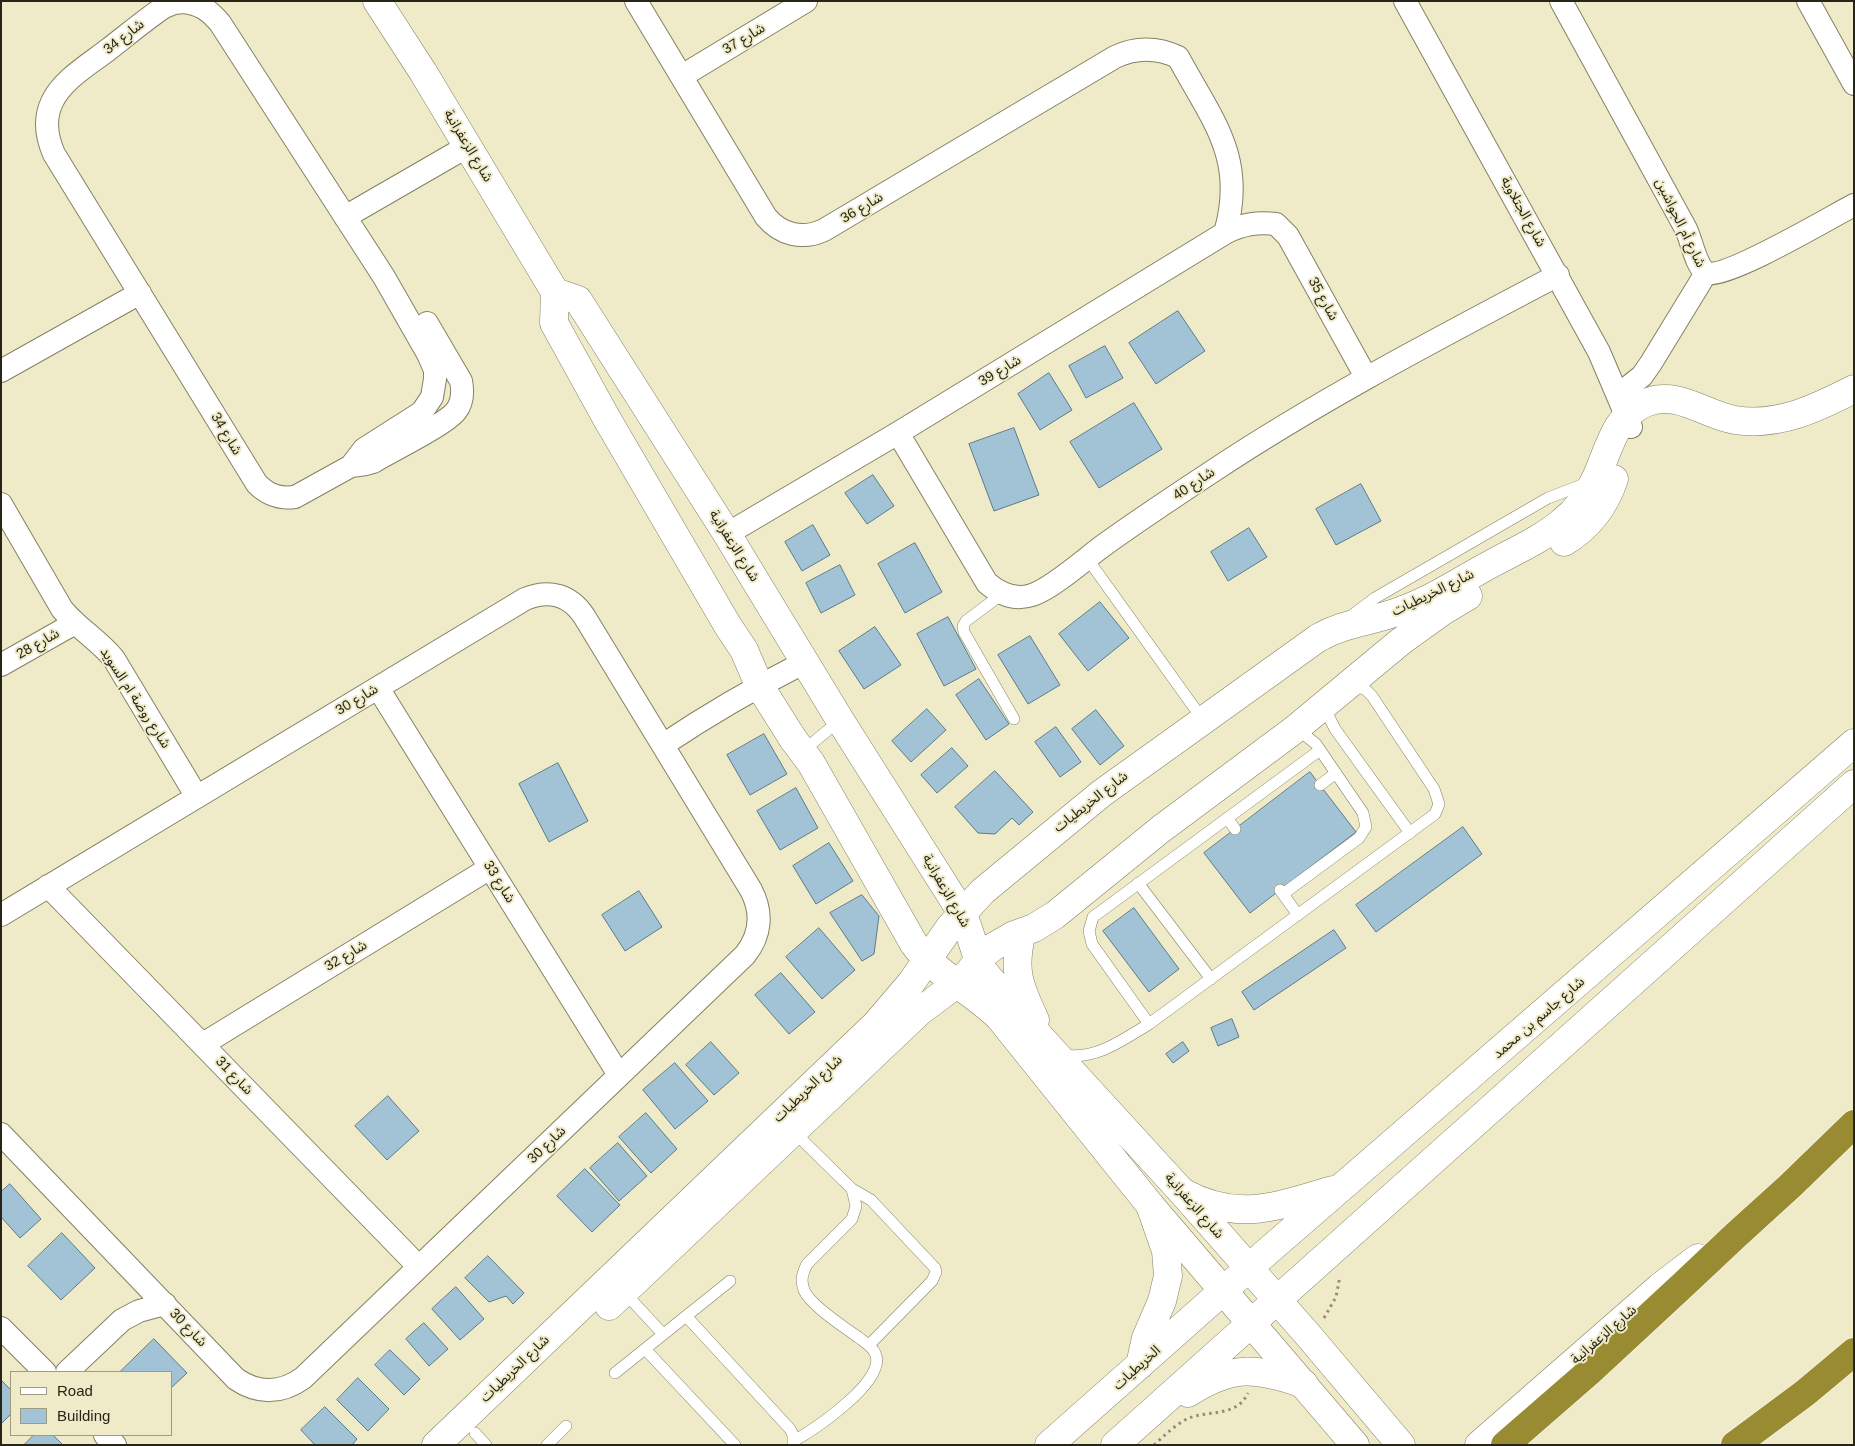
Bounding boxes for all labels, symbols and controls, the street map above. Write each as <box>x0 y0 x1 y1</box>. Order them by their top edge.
street label: شارع 34 <box>100 16 148 58</box>
street label: شارع 37 <box>720 20 768 58</box>
street label: شارع الزعفرانية <box>440 107 496 185</box>
street label: شارع الجتلاوية <box>1497 174 1549 250</box>
street label: شارع أم الجواشين <box>1651 176 1709 270</box>
street label: شارع 36 <box>838 189 886 227</box>
street label: شارع 35 <box>1304 274 1342 324</box>
street label: شارع 39 <box>976 352 1024 390</box>
street label: شارع 34 <box>207 410 245 458</box>
street label: شارع 40 <box>1170 464 1218 504</box>
street label: شارع الزعفرانية <box>705 507 763 585</box>
street label: شارع الخريطيات <box>1389 566 1477 620</box>
street label: شارع 28 <box>14 625 62 663</box>
street label: شارع روضة ام السويد <box>96 644 174 752</box>
street label: شارع 30 <box>333 681 381 719</box>
street label: شارع الخريطيات <box>1051 768 1131 836</box>
street label: شارع الزعفرانية <box>918 851 974 931</box>
street label: شارع 33 <box>479 858 519 906</box>
street label: شارع 32 <box>322 937 370 975</box>
street label: شارع جاسم بن محمد <box>1490 974 1588 1062</box>
street label: شارع الخريطيات <box>770 1052 846 1126</box>
street label: شارع 31 <box>212 1053 256 1099</box>
street label: شارع 30 <box>524 1123 570 1167</box>
street label: شارع الزعفرانية <box>1161 1170 1227 1242</box>
street label: شارع الزعفرانية <box>1568 1302 1640 1368</box>
street label: شارع 30 <box>166 1305 210 1351</box>
street label: شارع الخريطيات <box>477 1332 553 1406</box>
street label: الخريطيات <box>1110 1342 1164 1394</box>
legend <box>10 1371 172 1436</box>
text: Road <box>57 1382 93 1399</box>
text: Building <box>57 1407 110 1424</box>

